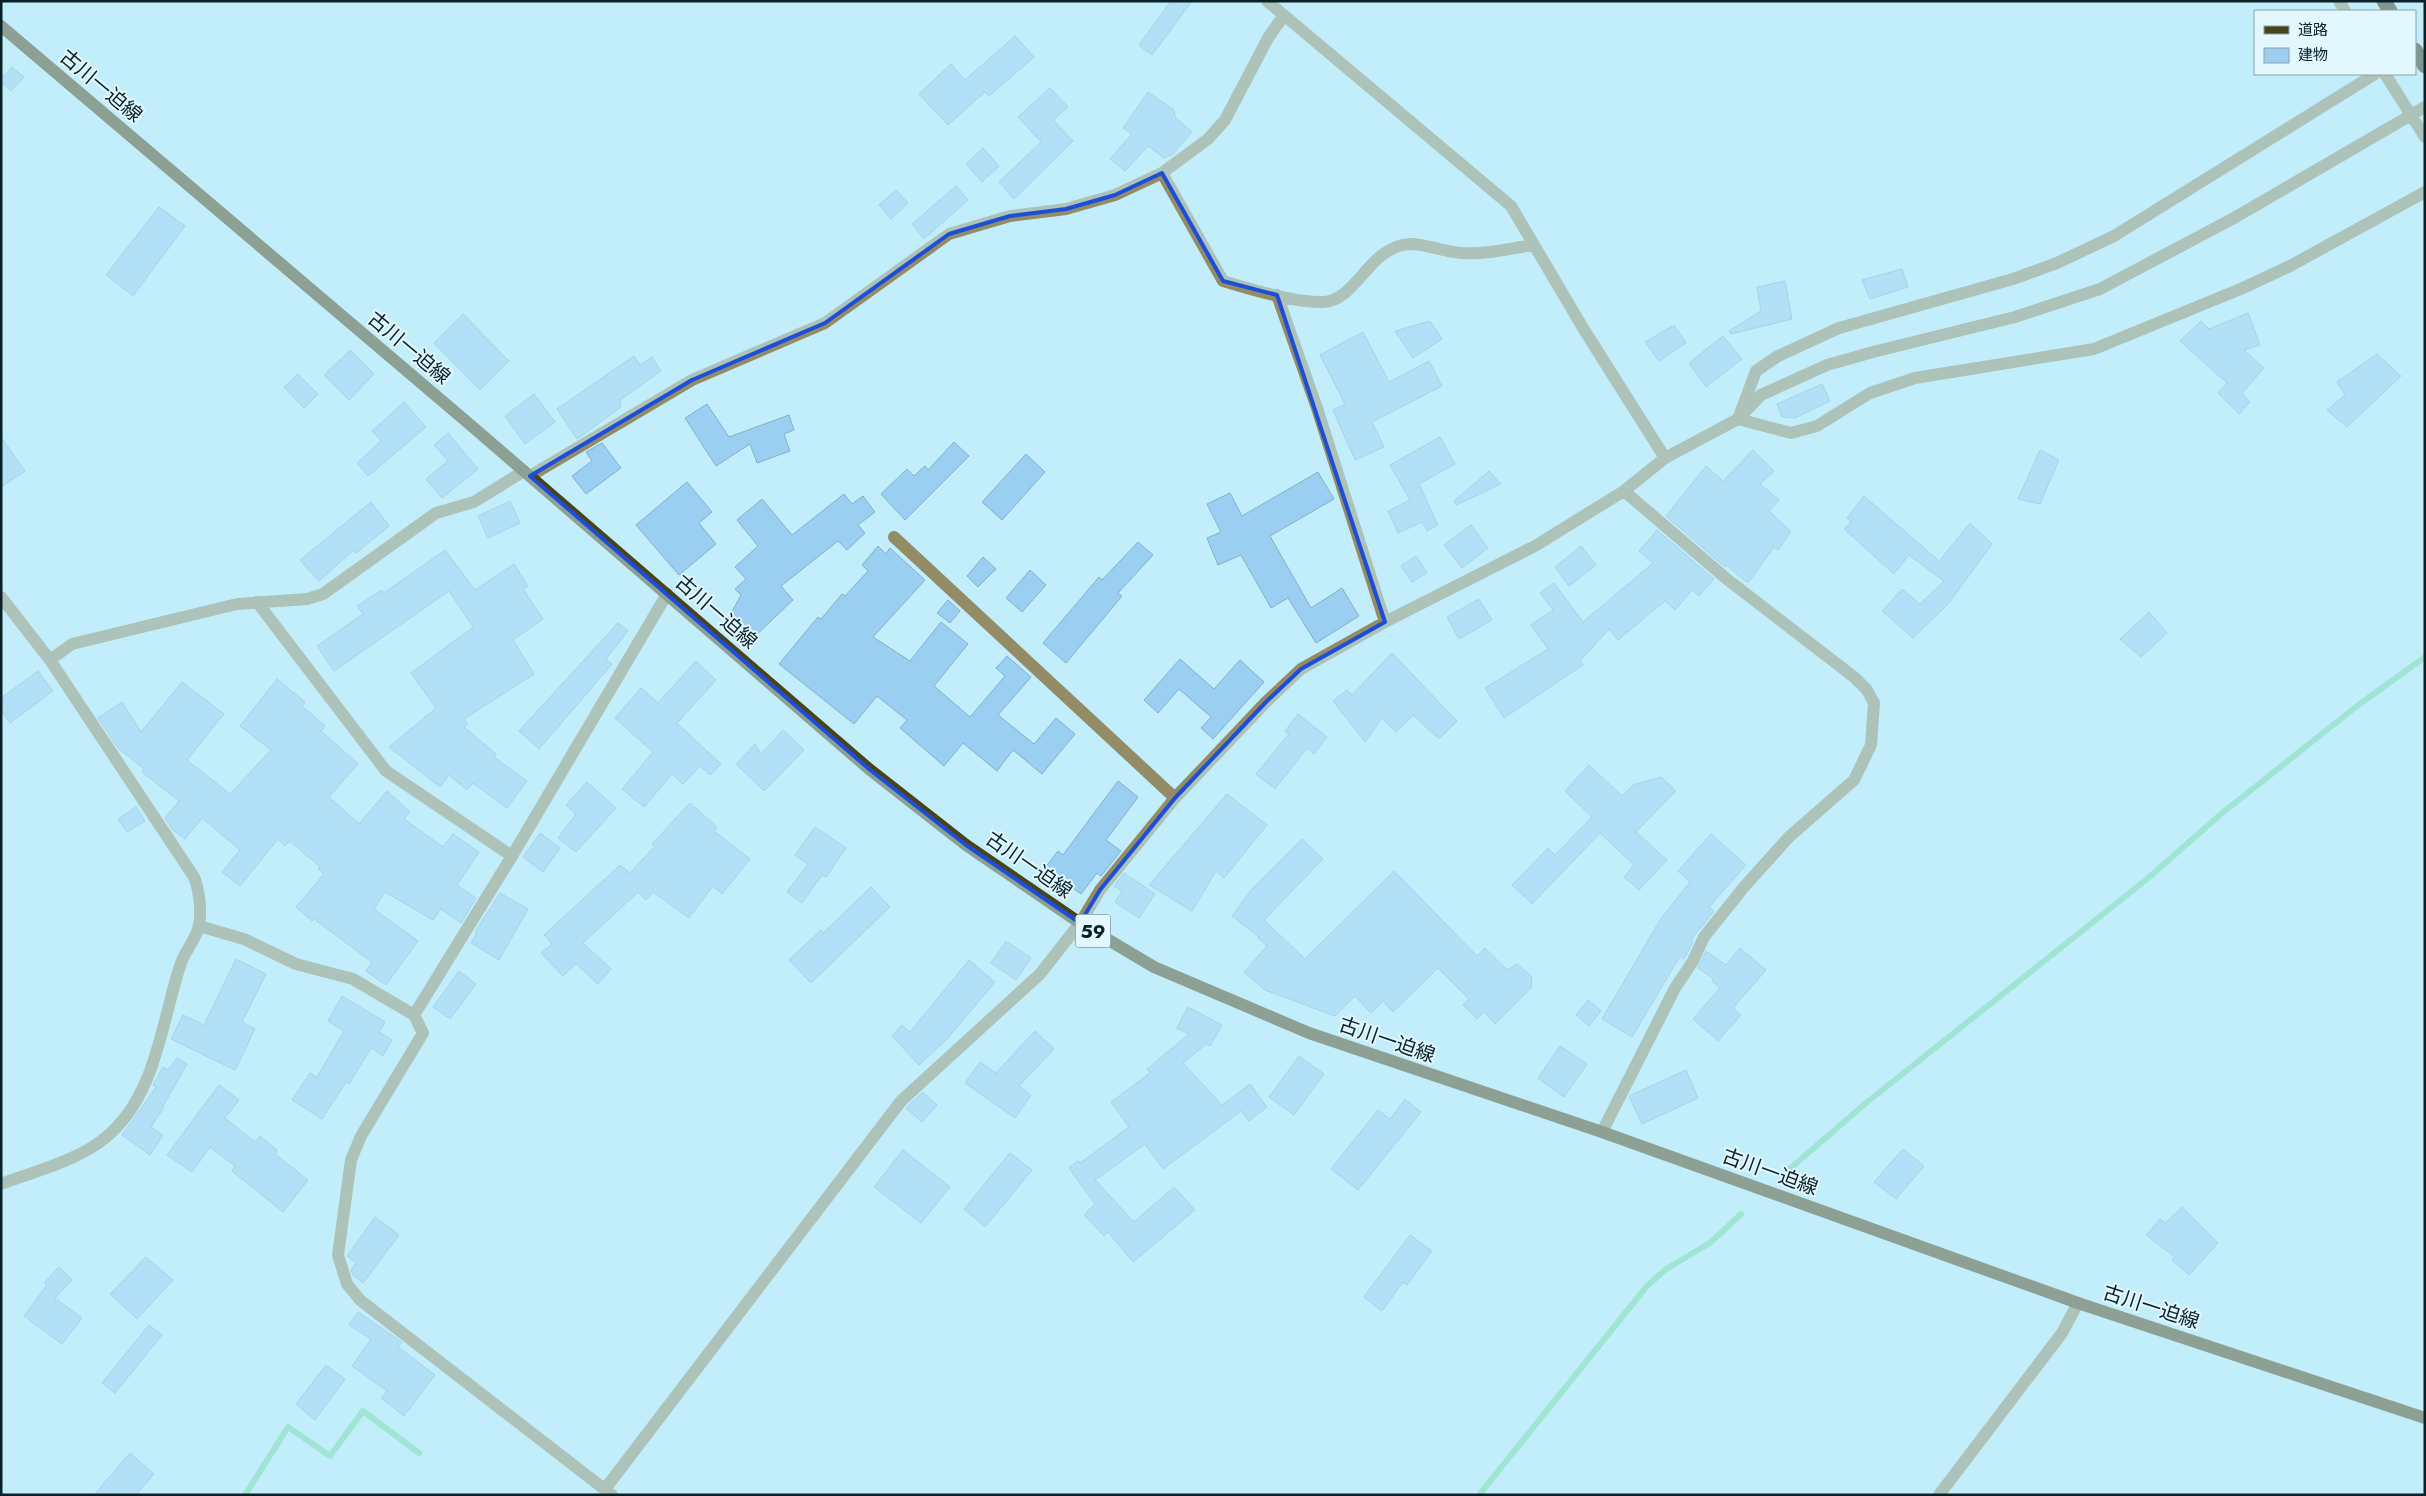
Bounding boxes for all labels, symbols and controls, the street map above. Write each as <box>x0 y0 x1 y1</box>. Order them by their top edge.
legend <box>2254 10 2416 75</box>
text: 道路 <box>2298 19 2328 41</box>
street label: 古川一迫線 <box>53 43 149 129</box>
text: 建物 <box>2298 44 2328 66</box>
street label: 古川一迫線 <box>361 305 457 391</box>
street label: 古川一迫線 <box>669 568 763 656</box>
street label: 古川一迫線 <box>980 824 1078 906</box>
road number: 59 <box>1076 914 1110 948</box>
street label: 古川一迫線 <box>1335 1010 1439 1070</box>
street label: 古川一迫線 <box>1718 1141 1822 1203</box>
street label: 古川一迫線 <box>2099 1278 2203 1336</box>

